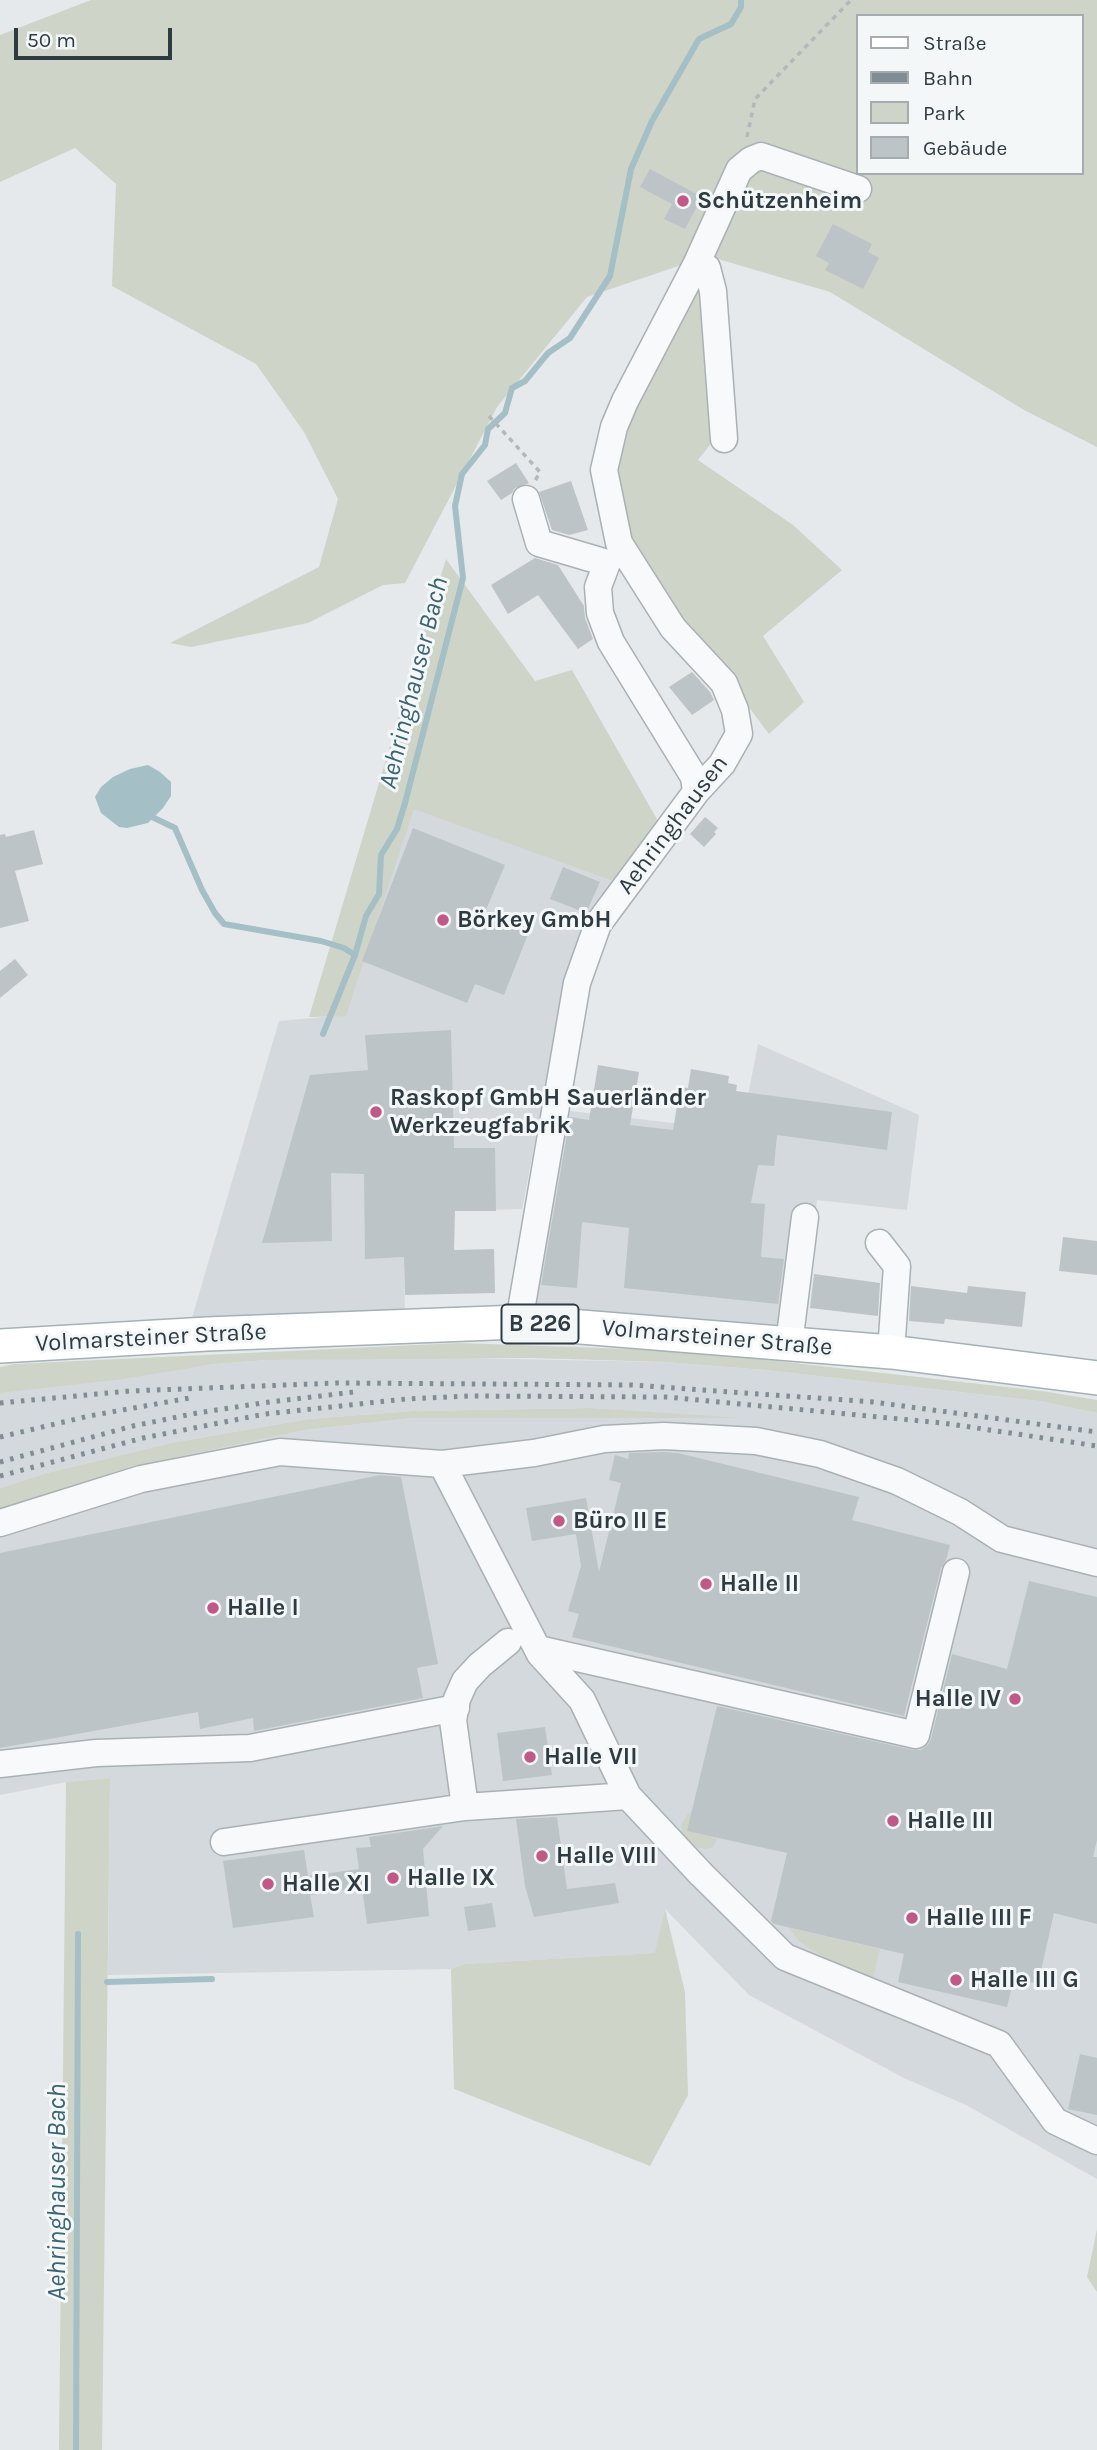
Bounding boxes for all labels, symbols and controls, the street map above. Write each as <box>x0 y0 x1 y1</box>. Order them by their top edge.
scale bar <box>18 14 175 58</box>
legend <box>856 14 1083 175</box>
text: 50 m <box>27 28 76 52</box>
text: Straße <box>923 31 986 55</box>
text: Bahn <box>923 66 973 90</box>
text: Park <box>923 101 966 125</box>
text: Gebäude <box>923 136 1007 160</box>
place label: Schützenheim <box>697 187 862 215</box>
marker: Schützenheim <box>675 193 691 209</box>
water label: Aehringhauser Bach <box>373 574 455 792</box>
street label: Aehringhausen <box>612 750 734 900</box>
place label: Börkey GmbH <box>457 906 611 934</box>
marker: Börkey GmbH <box>435 912 451 928</box>
place label: Raskopf GmbH Sauerländer Werkzeugfabrik <box>390 1084 706 1140</box>
marker: Raskopf GmbH Sauerländer Werkzeugfabrik <box>368 1104 384 1120</box>
road number: B 226 <box>502 1304 578 1344</box>
street label: Volmarsteiner Straße <box>600 1314 834 1362</box>
street label: Volmarsteiner Straße <box>35 1318 267 1358</box>
place label: Büro II E <box>573 1507 667 1535</box>
marker: Büro II E <box>551 1513 567 1529</box>
place label: Halle II <box>720 1570 799 1598</box>
marker: Halle II <box>698 1576 714 1592</box>
place label: Halle I <box>227 1594 299 1622</box>
marker: Halle I <box>205 1600 221 1616</box>
place label: Halle IV <box>915 1685 1001 1713</box>
marker: Halle IV <box>1007 1691 1023 1707</box>
place label: Halle VII <box>544 1743 637 1771</box>
marker: Halle VII <box>522 1749 538 1765</box>
place label: Halle III <box>907 1807 993 1835</box>
marker: Halle III <box>885 1813 901 1829</box>
place label: Halle VIII <box>556 1842 657 1870</box>
marker: Halle VIII <box>534 1848 550 1864</box>
place label: Halle IX <box>407 1864 495 1892</box>
place label: Halle XI <box>282 1870 370 1898</box>
marker: Halle IX <box>385 1870 401 1886</box>
marker: Halle XI <box>260 1876 276 1892</box>
place label: Halle III F <box>926 1904 1031 1932</box>
marker: Halle III F <box>904 1910 920 1926</box>
place label: Halle III G <box>970 1966 1079 1994</box>
marker: Halle III G <box>948 1972 964 1988</box>
water label: Aehringhauser Bach <box>42 2084 74 2300</box>

